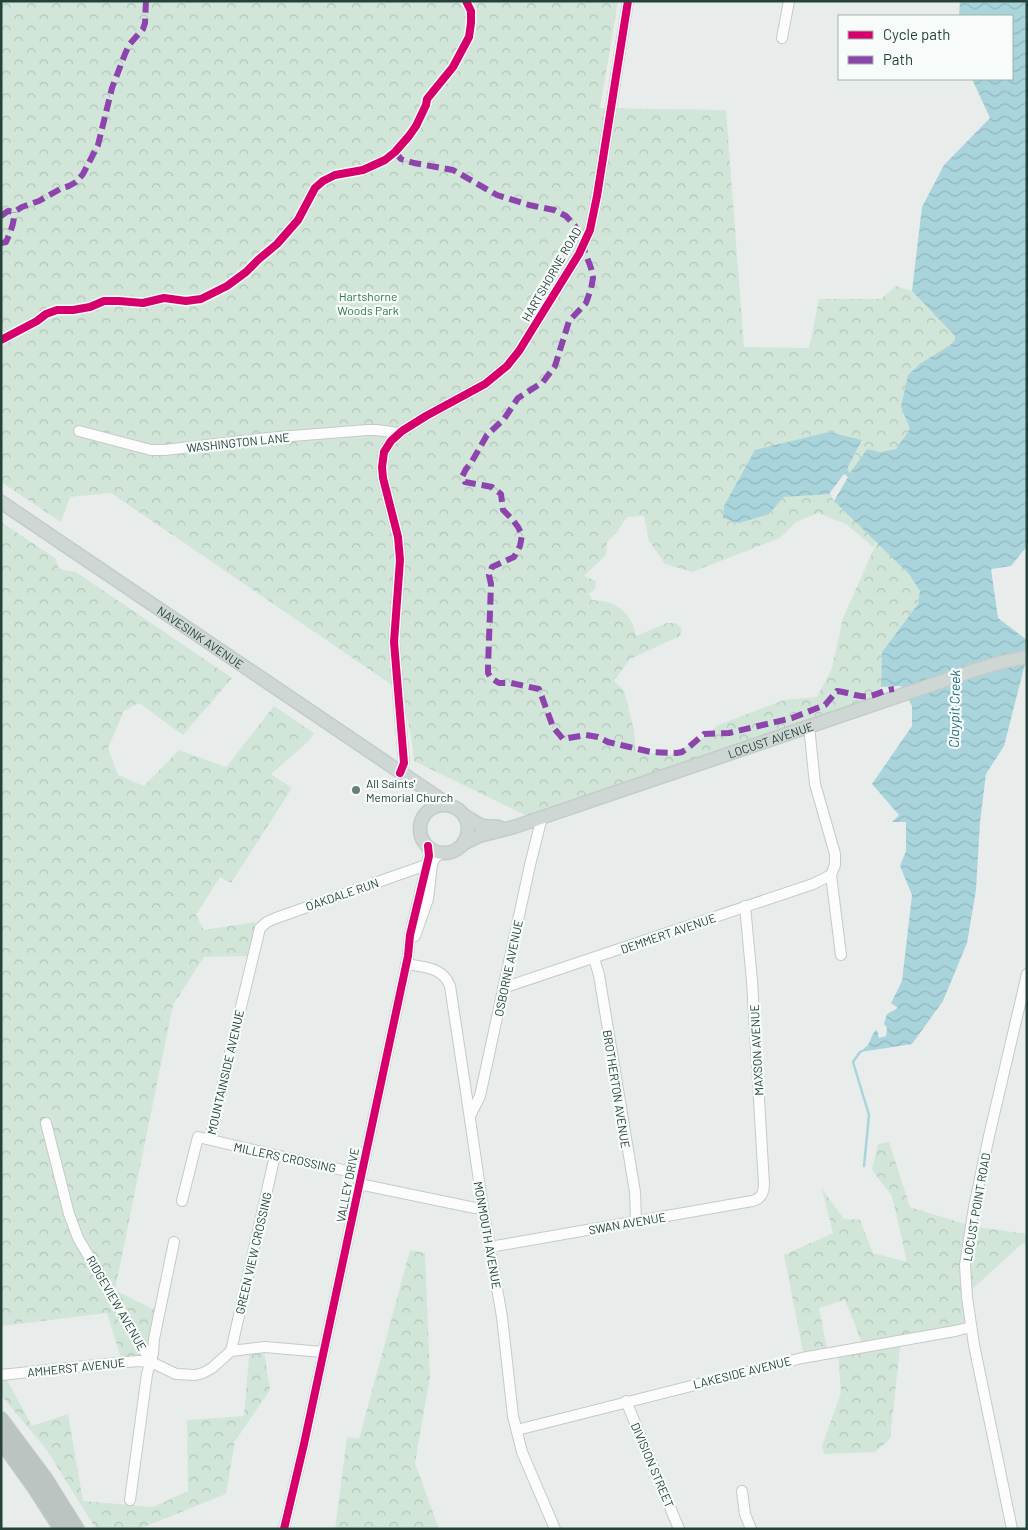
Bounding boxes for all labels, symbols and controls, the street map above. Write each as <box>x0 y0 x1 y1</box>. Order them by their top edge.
legend <box>838 15 1013 80</box>
text: Cycle path <box>883 25 950 43</box>
text: Path <box>883 50 913 68</box>
street label: HARTSHORNE ROAD <box>518 225 584 323</box>
park label: Hartshorne Woods Park <box>337 289 399 317</box>
street label: WASHINGTON LANE <box>186 430 290 454</box>
street label: NAVESINK AVENUE <box>155 603 246 671</box>
water label: Claypit Creek <box>945 670 963 748</box>
street label: LOCUST AVENUE <box>726 719 815 761</box>
place label: All Saints' Memorial Church <box>366 776 453 804</box>
marker: All Saints' Memorial Church <box>350 784 362 796</box>
street label: OAKDALE RUN <box>304 875 380 913</box>
street label: DEMMERT AVENUE <box>619 910 717 956</box>
street label: OSBORNE AVENUE <box>491 918 525 1018</box>
street label: MAXSON AVENUE <box>747 1004 765 1096</box>
street label: MOUNTAINSIDE AVENUE <box>204 1008 246 1136</box>
street label: BROTHERTON AVENUE <box>601 1029 633 1149</box>
street label: MILLERS CROSSING <box>233 1139 337 1175</box>
street label: VALLEY DRIVE <box>333 1147 361 1223</box>
street label: LOCUST POINT ROAD <box>960 1152 992 1262</box>
street label: MONMOUTH AVENUE <box>472 1180 504 1290</box>
street label: GREEN VIEW CROSSING <box>232 1191 274 1315</box>
street label: SWAN AVENUE <box>587 1209 667 1237</box>
street label: RIDGEVIEW AVENUE <box>84 1253 150 1353</box>
street label: LAKESIDE AVENUE <box>692 1353 792 1391</box>
street label: AMHERST AVENUE <box>26 1355 126 1379</box>
street label: DIVISION STREET <box>629 1420 677 1510</box>

